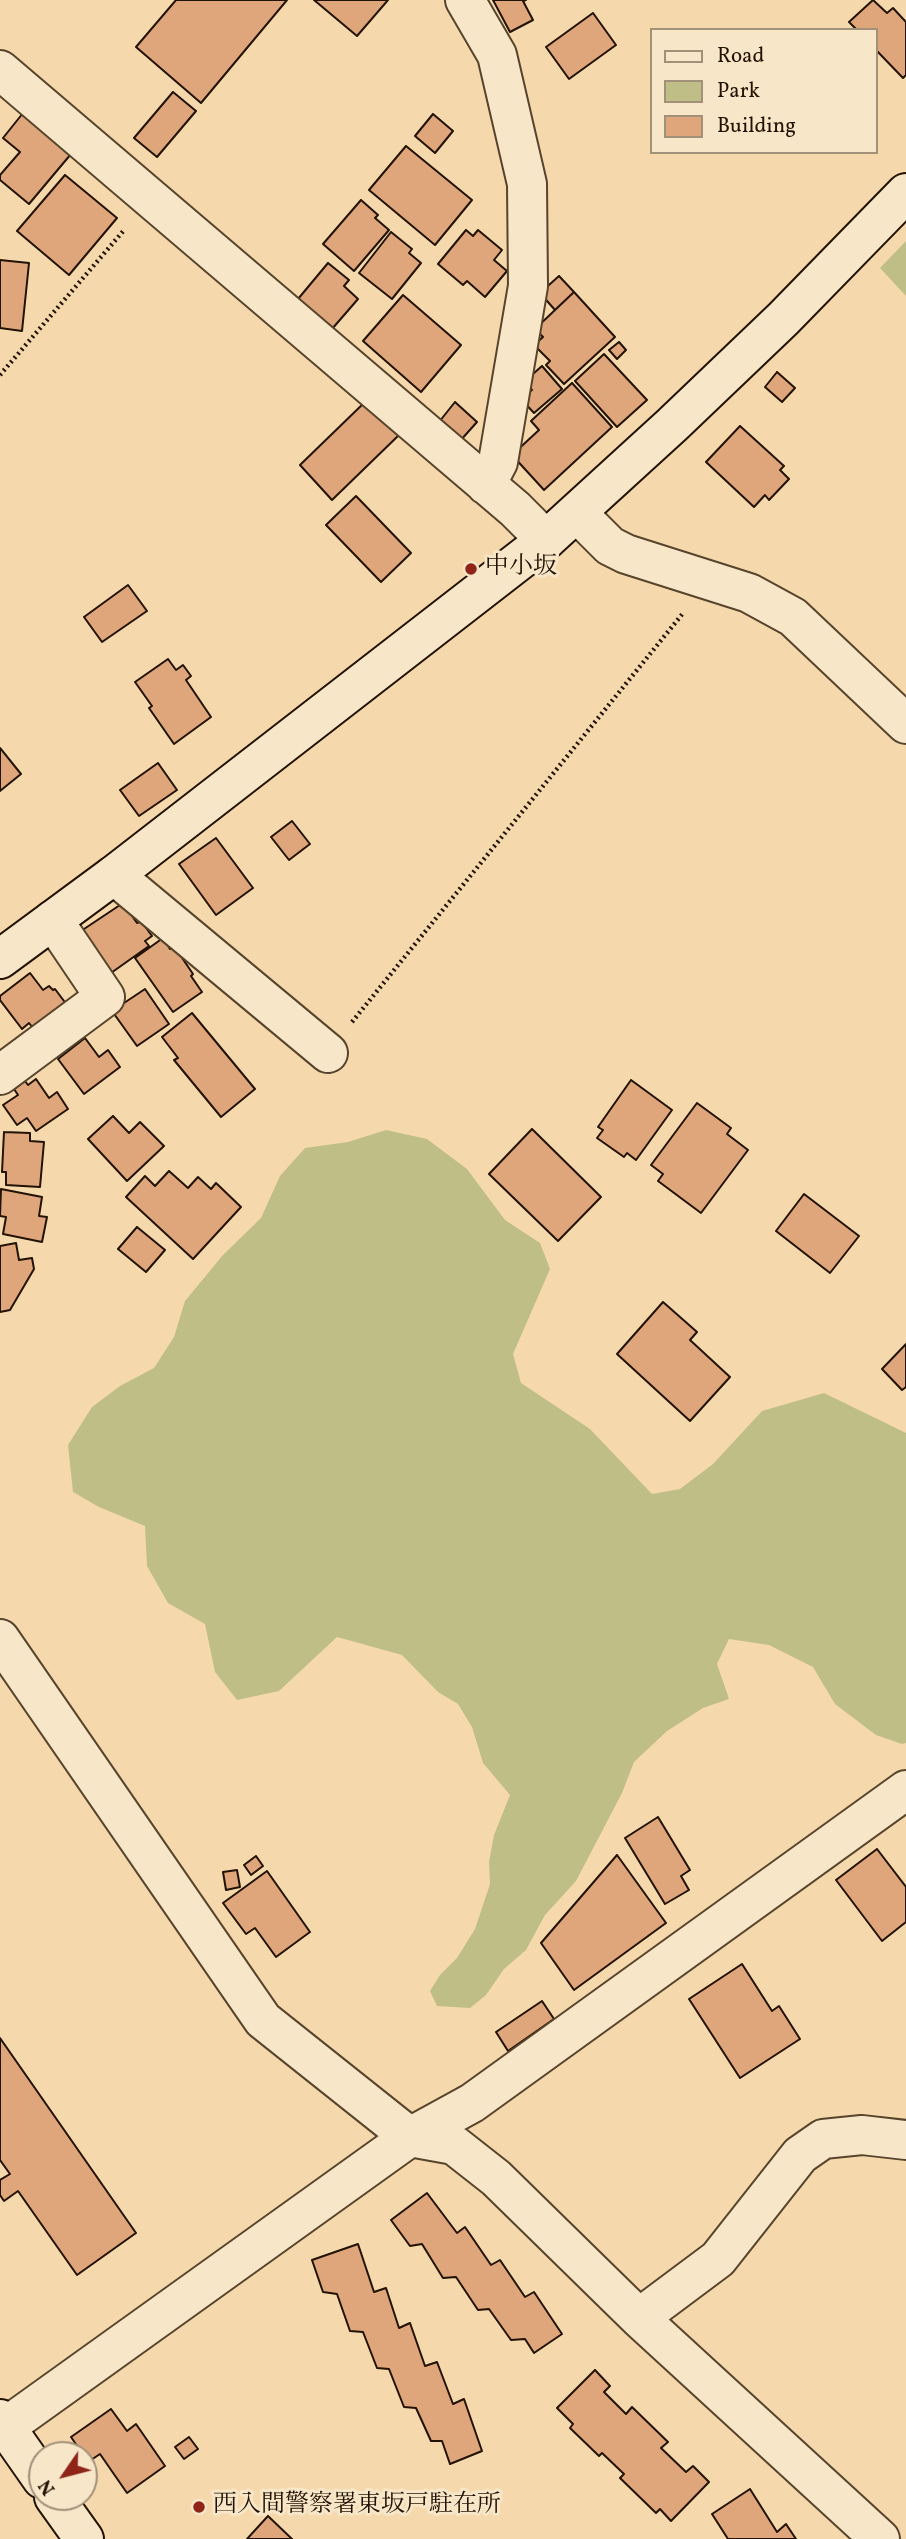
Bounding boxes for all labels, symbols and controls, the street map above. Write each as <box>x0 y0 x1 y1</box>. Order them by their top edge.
legend <box>650 28 878 154</box>
text: Road <box>717 42 764 71</box>
text: Park <box>717 77 760 106</box>
text: Building <box>717 112 796 141</box>
place label: 中小坂 <box>485 555 557 583</box>
marker: 中小坂 <box>463 561 479 577</box>
north arrow <box>28 2441 98 2511</box>
text: N <box>33 2474 62 2500</box>
place label: 西入間警察署東坂戸駐在所 <box>213 2493 501 2521</box>
marker: 西入間警察署東坂戸駐在所 <box>191 2499 207 2515</box>

